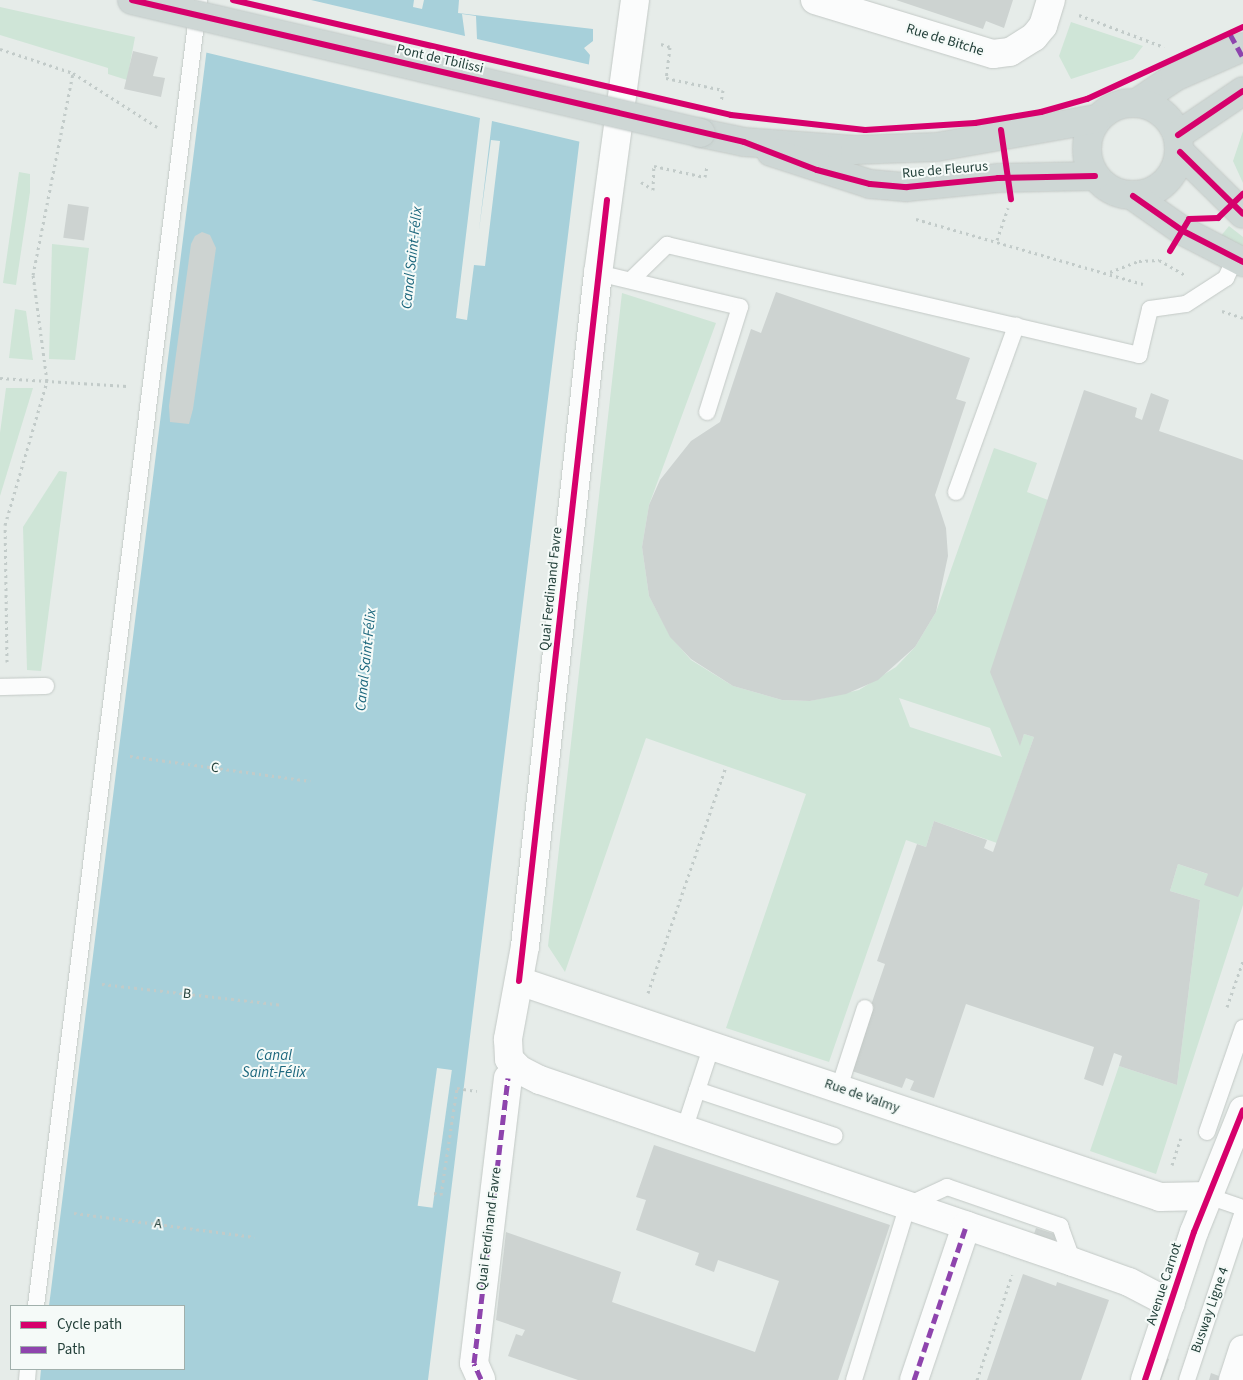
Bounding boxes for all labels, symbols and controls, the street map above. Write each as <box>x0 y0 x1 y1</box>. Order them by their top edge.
street label: Rue de Bitche <box>904 20 986 60</box>
street label: Pont de Tbilissi <box>395 41 485 77</box>
street label: Rue de Fleurus <box>901 158 989 182</box>
water label: Canal Saint-Félix <box>398 206 426 310</box>
street label: Quai Ferdinand Favre <box>536 526 566 652</box>
water label: Canal Saint-Félix <box>352 608 380 712</box>
street label: C <box>210 759 220 777</box>
street label: B <box>182 985 192 1003</box>
water label: Canal Saint-Félix <box>242 1046 306 1081</box>
street label: Rue de Valmy <box>822 1075 902 1117</box>
street label: Quai Ferdinand Favre <box>473 1166 505 1292</box>
street label: A <box>153 1215 163 1233</box>
street label: Avenue Carnot <box>1143 1241 1185 1327</box>
street label: Busway Ligne 4 <box>1187 1265 1233 1355</box>
legend <box>10 1305 185 1370</box>
text: Cycle path <box>57 1314 122 1335</box>
text: Path <box>57 1339 85 1360</box>

